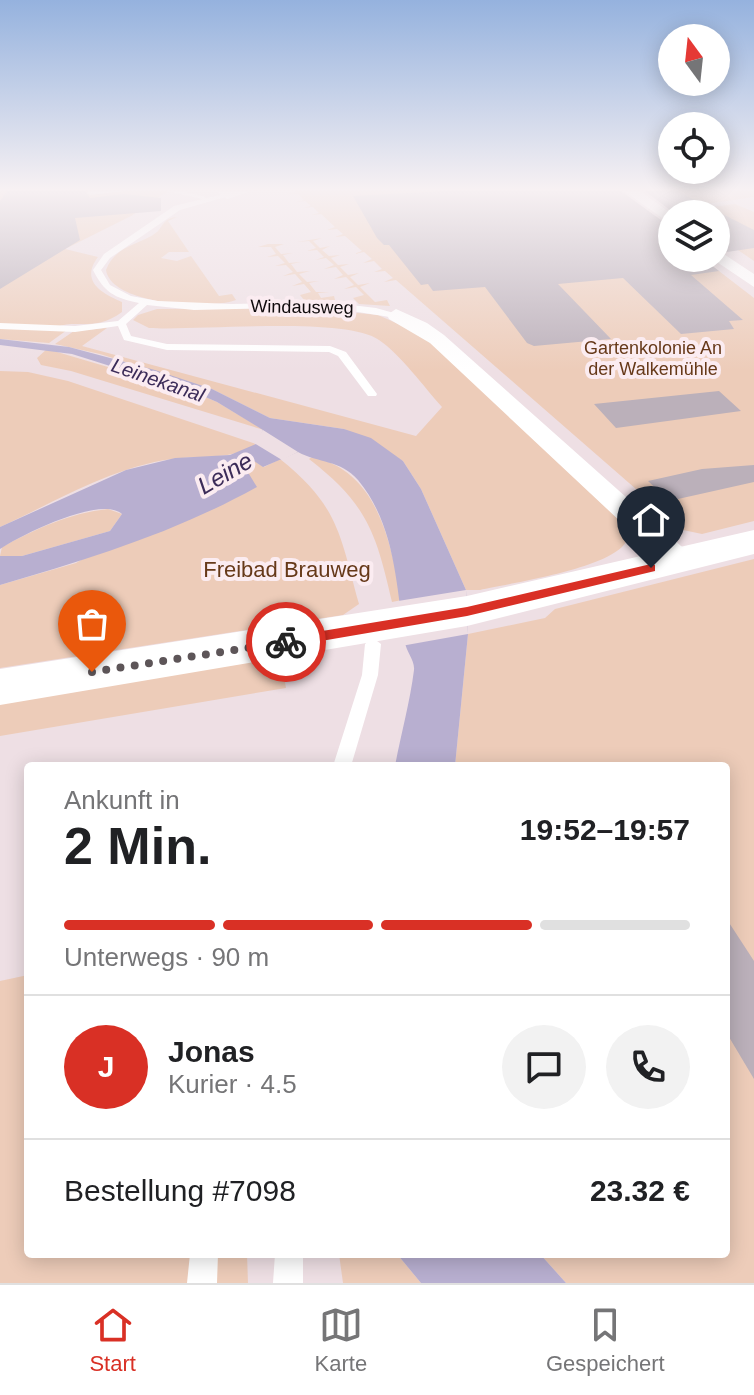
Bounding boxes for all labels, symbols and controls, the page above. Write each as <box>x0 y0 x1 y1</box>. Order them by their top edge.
north arrow <box>658 24 730 96</box>
map controls <box>658 24 730 272</box>
button: locate <box>658 112 730 184</box>
button: layers <box>658 200 730 272</box>
street label: Windausweg <box>250 296 354 318</box>
park label: Gartenkolonie An der Walkemühle <box>584 338 722 379</box>
water label: Leinekanal <box>109 354 208 406</box>
water label: Leine <box>193 447 257 499</box>
pin <box>617 486 685 568</box>
icon: home <box>629 498 673 542</box>
park label: Freibad Brauweg <box>203 557 371 582</box>
pin <box>58 590 126 672</box>
icon: bag <box>70 602 114 646</box>
courier <box>246 602 326 682</box>
icon: bike <box>264 620 308 664</box>
text: Ankunft in <box>64 785 180 815</box>
text: 19:52–19:57 <box>520 813 690 846</box>
text: 2 Min. <box>64 817 211 875</box>
text: Unterwegs · 90 m <box>64 942 269 972</box>
button: chat <box>502 1025 586 1109</box>
button: phone <box>606 1025 690 1109</box>
text: Jonas <box>168 1035 255 1068</box>
text: J <box>98 1050 114 1083</box>
text: Kurier · 4.5 <box>168 1069 297 1099</box>
text: Bestellung #7098 <box>64 1174 296 1207</box>
text: 23.32 € <box>590 1174 690 1207</box>
tab: Start <box>89 1303 136 1377</box>
tab: Karte <box>315 1303 367 1377</box>
tab: Gespeichert <box>546 1303 665 1377</box>

